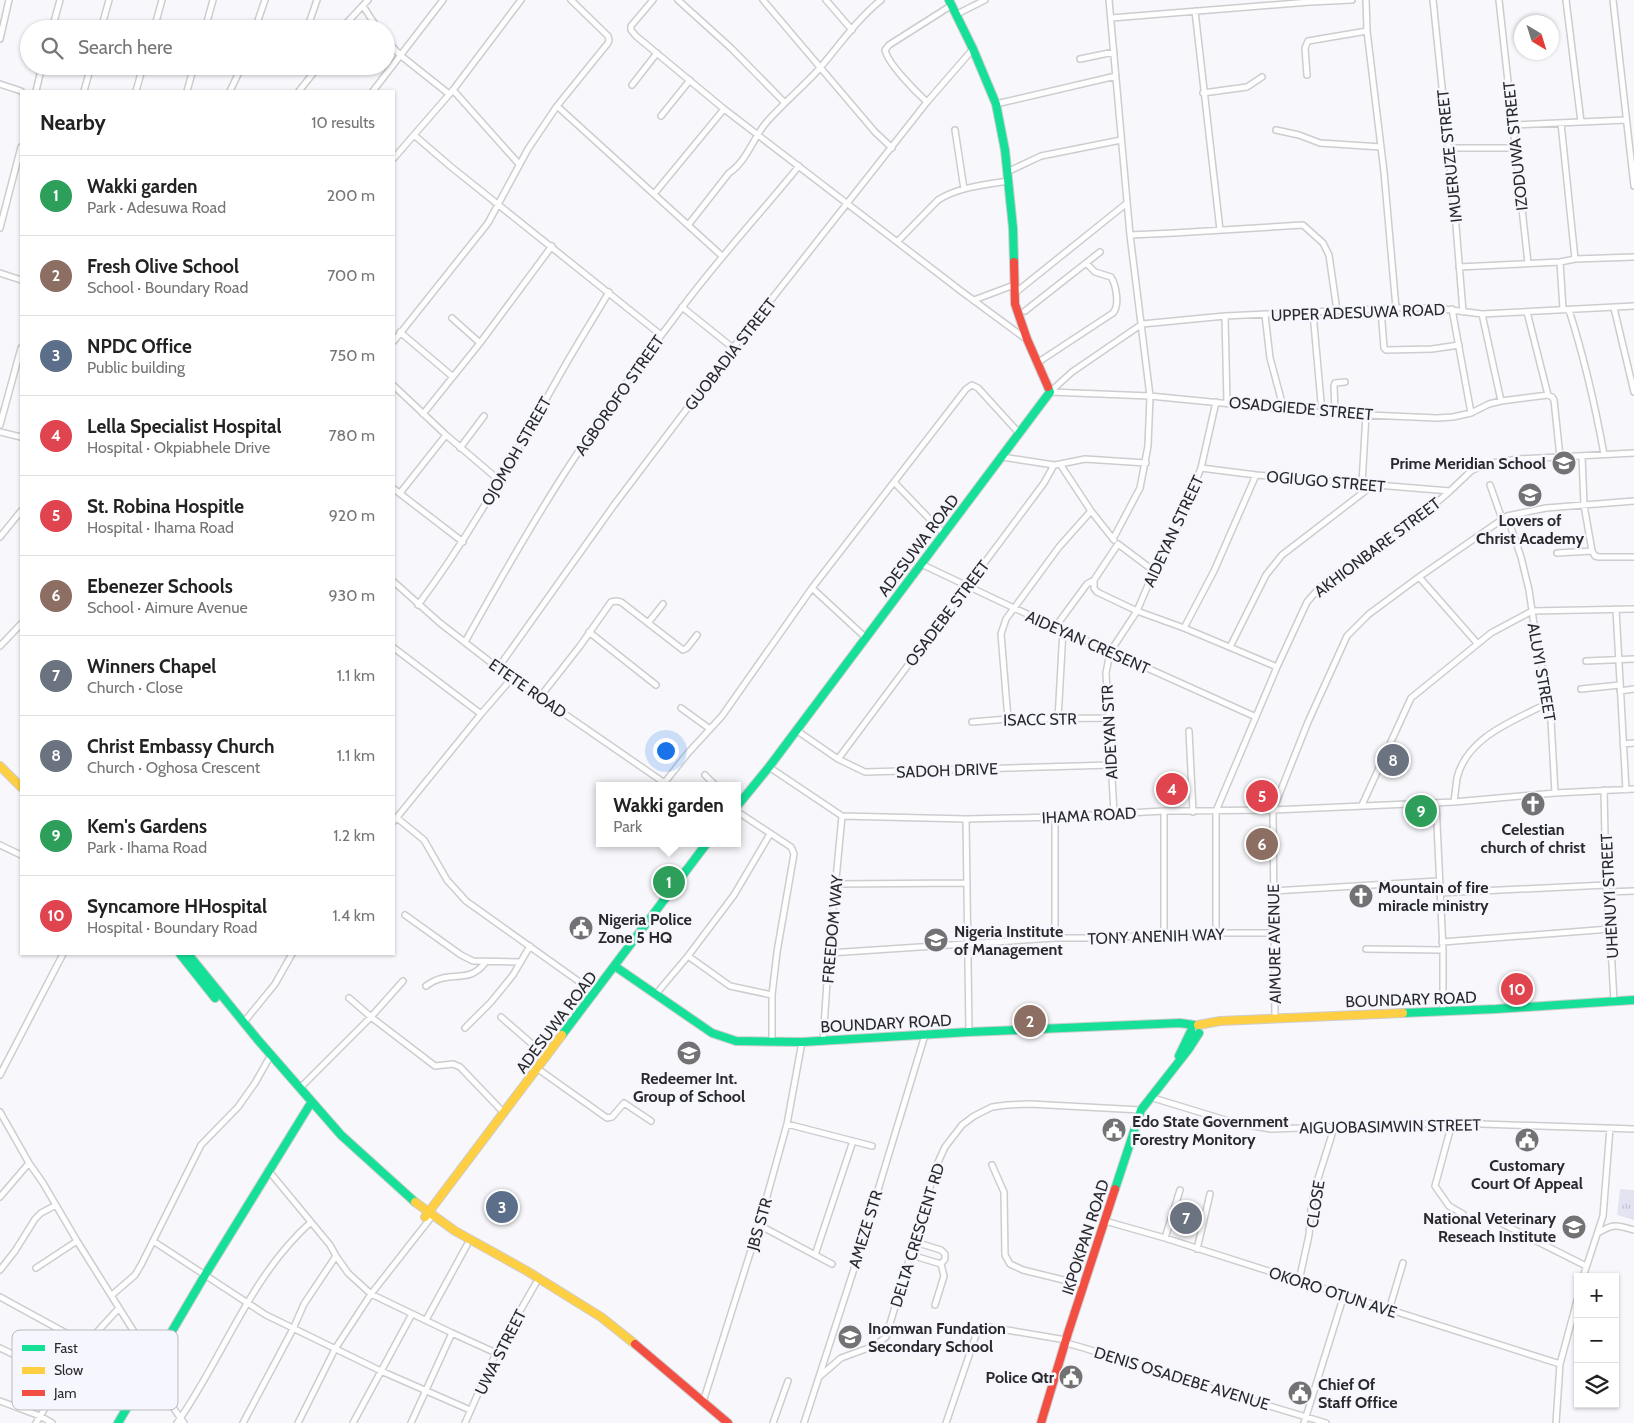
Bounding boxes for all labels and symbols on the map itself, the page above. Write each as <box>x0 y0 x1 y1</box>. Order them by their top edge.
north arrow <box>1514 15 1559 60</box>
street label: IZODUWA STREET <box>1499 80 1532 212</box>
street label: IMUERUZE STREET <box>1433 88 1466 223</box>
street label: GUOBADIA STREET <box>681 294 780 414</box>
street label: UPPER ADESUWA ROAD <box>1270 300 1446 325</box>
street label: AGBOROFO STREET <box>571 331 668 459</box>
street label: OJOMOH STREET <box>478 393 556 509</box>
street label: OSADGIEDE STREET <box>1228 393 1374 424</box>
school or university icon: Prime Meridian School <box>1551 450 1577 476</box>
place label: Prime Meridian School <box>1390 454 1546 473</box>
street label: OGIUGO STREET <box>1266 467 1387 496</box>
street label: AIDEYAN STREET <box>1139 472 1208 590</box>
school or university icon: Lovers of Christ Academy <box>1517 482 1543 508</box>
street label: ADESUWA ROAD <box>874 491 963 600</box>
street label: AKHIONBARE STREET <box>1310 493 1445 601</box>
place label: Lovers of Christ Academy <box>1476 511 1585 548</box>
street label: OSADEBE STREET <box>901 556 994 670</box>
street label: AIDEYAN CRESENT <box>1023 607 1153 678</box>
street label: ALUYI STREET <box>1523 621 1560 723</box>
street label: ETETE ROAD <box>485 655 570 722</box>
street label: AIDEYAN STR <box>1098 684 1121 780</box>
street label: ISACC STR <box>1003 709 1077 730</box>
your location <box>653 738 679 764</box>
pin: 8 <box>1377 741 1409 779</box>
street label: SADOH DRIVE <box>896 759 998 782</box>
pin: 4 <box>1156 770 1188 808</box>
pin: 5 <box>1246 777 1278 815</box>
church icon: Celestian church of christ <box>1520 791 1546 817</box>
pin: 9 <box>1405 792 1437 830</box>
street label: IHAMA ROAD <box>1041 804 1137 827</box>
place label: Celestian church of christ <box>1480 820 1586 857</box>
pin: 6 <box>1246 825 1278 863</box>
street label: UHENUYI STREET <box>1597 833 1622 959</box>
pin: 1 <box>653 863 685 901</box>
street label: FREEDOM WAY <box>818 873 847 984</box>
place label: Mountain of fire miracle ministry <box>1378 878 1489 915</box>
church icon: Mountain of fire miracle ministry <box>1348 883 1374 909</box>
street label: AIMURE AVENUE <box>1264 884 1285 1004</box>
place label: Nigeria Police Zone 5 HQ <box>598 910 692 947</box>
public building icon: Nigeria Police Zone 5 HQ <box>568 915 594 941</box>
place label: Nigeria Institute of Management <box>954 922 1063 959</box>
street label: TONY ANENIH WAY <box>1087 925 1226 948</box>
school or university icon: Nigeria Institute of Management <box>923 927 949 953</box>
street label: ADESUWA ROAD <box>512 968 601 1077</box>
pin: 10 <box>1501 970 1533 1008</box>
street label: BOUNDARY ROAD <box>1345 988 1477 1011</box>
pin: 2 <box>1014 1002 1046 1040</box>
street label: BOUNDARY ROAD <box>820 1011 952 1036</box>
school or university icon: Redeemer Int. Group of School <box>676 1040 702 1066</box>
place label: Redeemer Int. Group of School <box>633 1069 745 1106</box>
place label: Edo State Government Forestry Monitory <box>1132 1112 1289 1149</box>
street label: AIGUOBASIMWIN STREET <box>1299 1115 1482 1138</box>
public building icon: Edo State Government Forestry Monitory <box>1101 1117 1127 1143</box>
public building icon: Customary Court Of Appeal <box>1514 1127 1540 1153</box>
place label: Customary Court Of Appeal <box>1471 1156 1583 1193</box>
street label: DELTA CRESCENT RD <box>887 1161 948 1309</box>
street label: IKPOKPAN ROAD <box>1058 1177 1113 1297</box>
street label: CLOSE <box>1302 1179 1329 1229</box>
pin: 3 <box>486 1188 518 1226</box>
street label: AMEZE STR <box>845 1188 886 1270</box>
street label: JBS STR <box>743 1195 776 1254</box>
pin: 7 <box>1170 1199 1202 1237</box>
place label: National Veterinary Reseach Institute <box>1423 1209 1556 1246</box>
school or university icon: National Veterinary Reseach Institute <box>1561 1214 1587 1240</box>
street label: OKORO OTUN AVE <box>1266 1263 1399 1322</box>
street label: UWA STREET <box>471 1306 530 1398</box>
place label: Inomwan Fundation Secondary School <box>868 1319 1006 1356</box>
school or university icon: Inomwan Fundation Secondary School <box>837 1324 863 1350</box>
legend <box>12 1330 178 1410</box>
text: Fast <box>54 1339 78 1357</box>
street label: DENIS OSADEBE AVENUE <box>1092 1343 1272 1414</box>
text: Slow <box>54 1361 83 1379</box>
public building icon: Police Qtr <box>1058 1364 1084 1390</box>
place label: Police Qtr <box>986 1368 1055 1387</box>
place label: Chief Of Staff Office <box>1318 1375 1397 1412</box>
public building icon: Chief Of Staff Office <box>1287 1380 1313 1406</box>
text: Jam <box>53 1384 76 1402</box>

